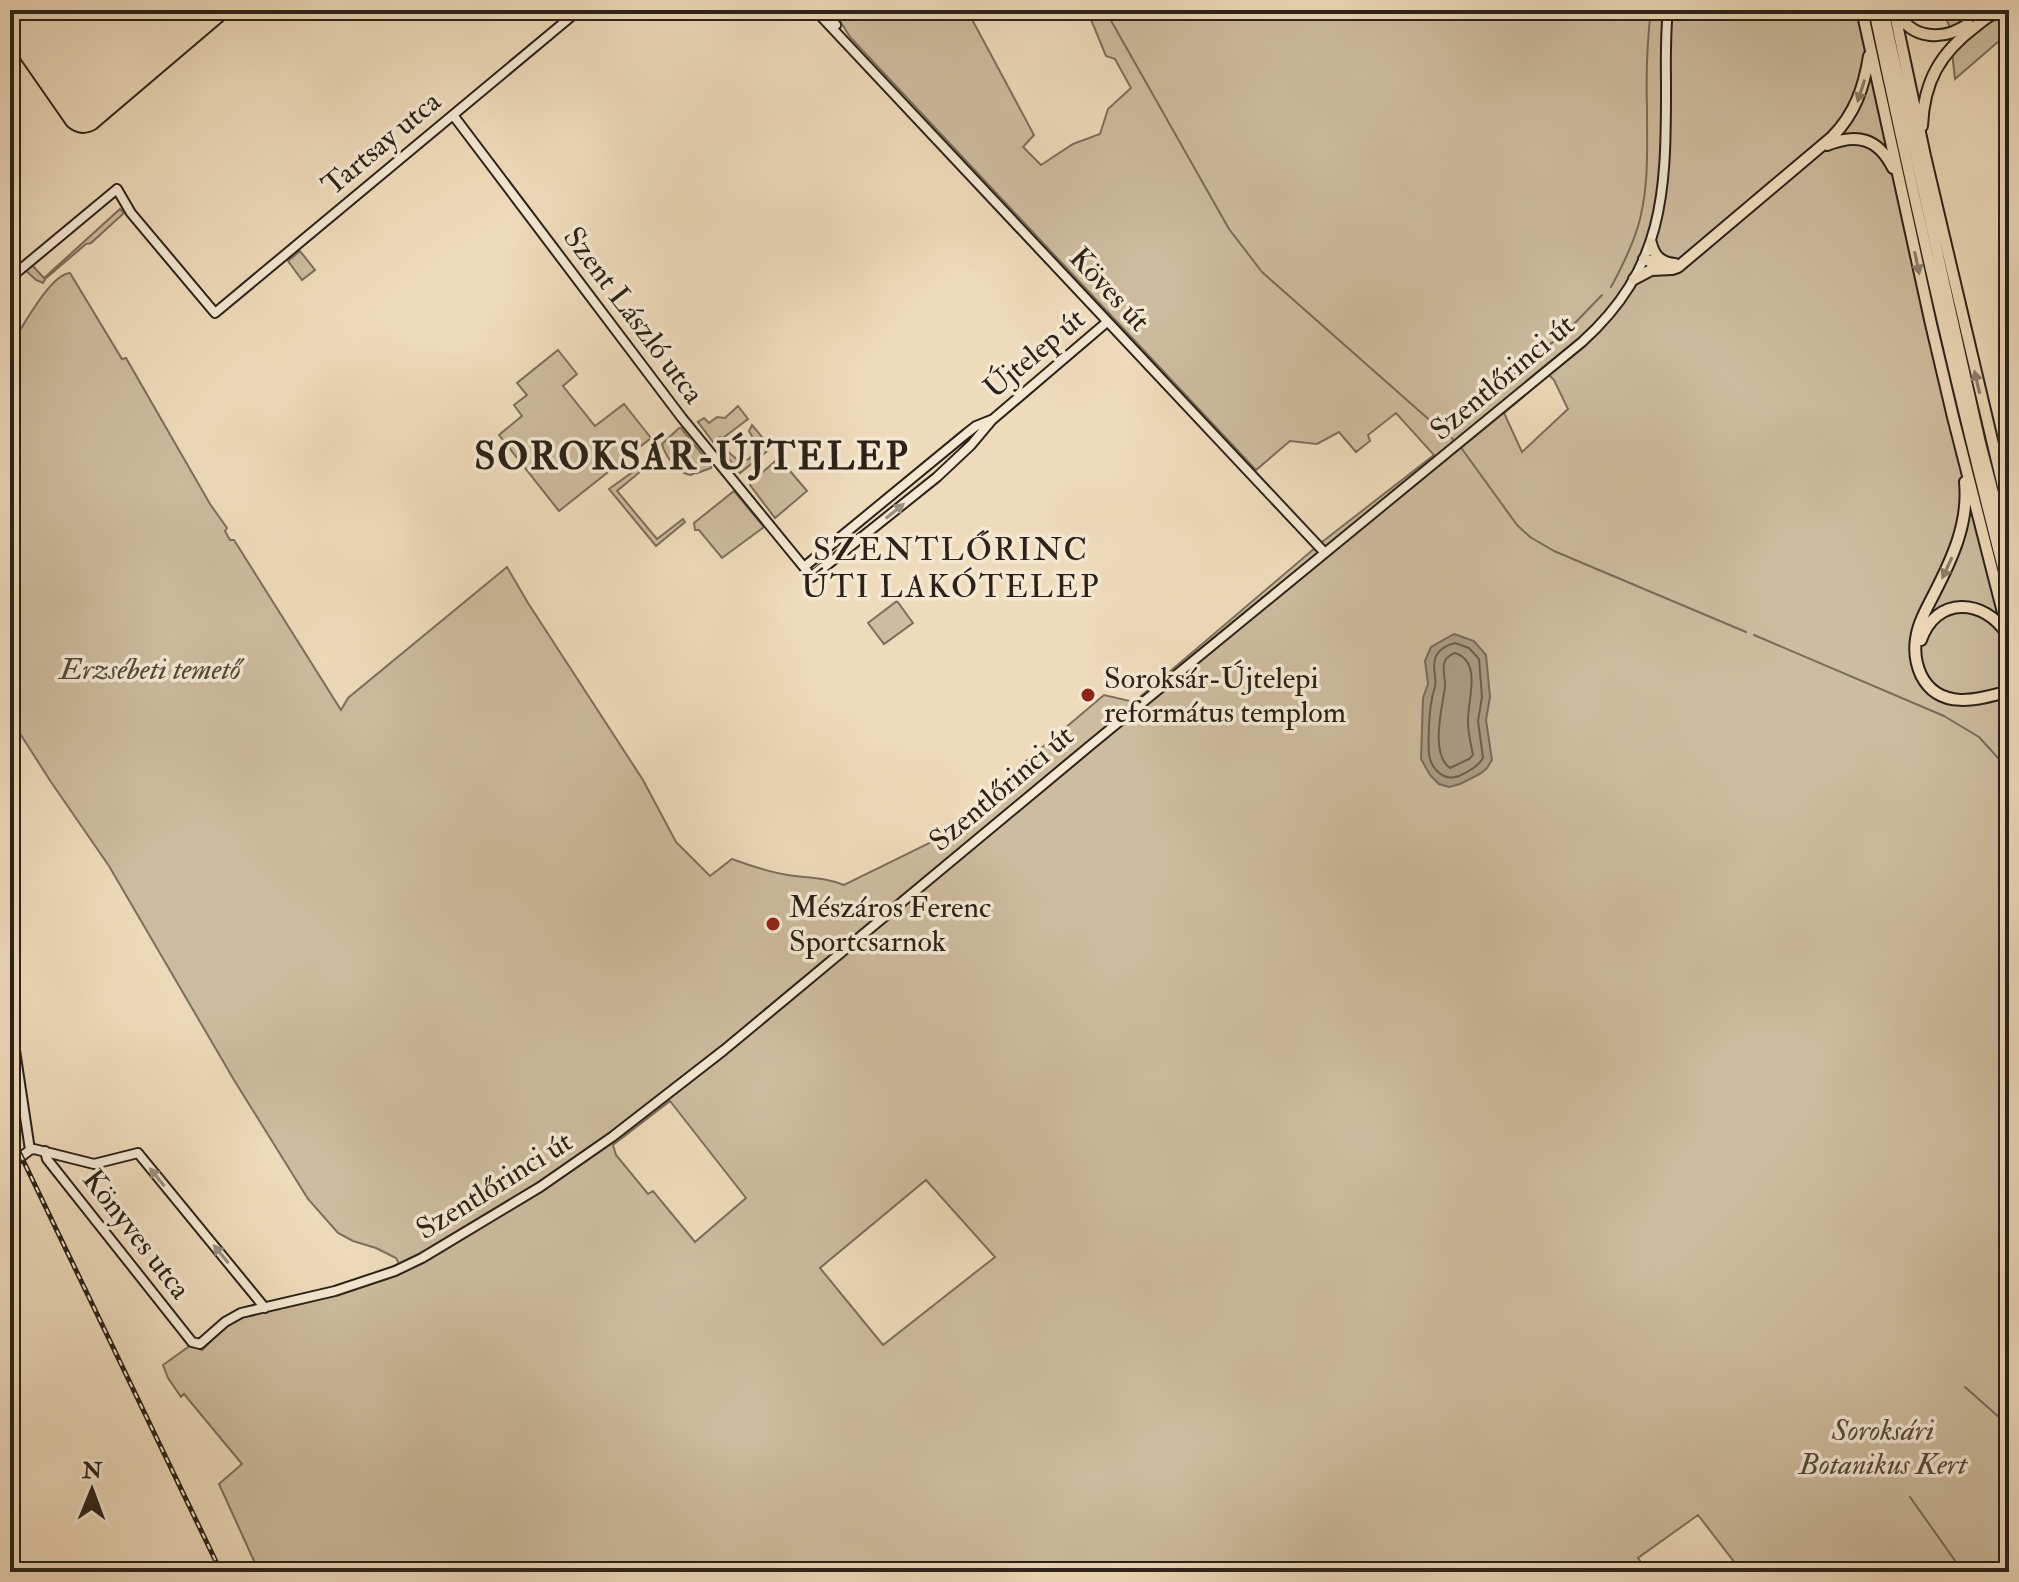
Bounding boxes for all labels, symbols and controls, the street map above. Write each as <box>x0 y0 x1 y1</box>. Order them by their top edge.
one-way arrow <box>1854 79 1866 103</box>
street label: Tartsay utca <box>314 83 449 204</box>
street label: Szent László utca <box>555 220 712 412</box>
street label: Köves út <box>1061 240 1158 339</box>
one-way arrow <box>1911 251 1924 276</box>
street label: Újtelep út <box>975 299 1093 406</box>
street label: Szentlőrinci út <box>1423 306 1582 448</box>
one-way arrow <box>1970 369 1983 394</box>
district label: SOROKSÁR-ÚJTELEP <box>474 432 910 481</box>
one-way arrow <box>885 503 905 519</box>
district label: SZENTLŐRINC ÚTI LAKÓTELEP <box>801 530 1101 607</box>
one-way arrow <box>1940 556 1954 580</box>
park label: Erzsébeti temető <box>57 651 245 688</box>
place label: Soroksár-Újtelepi református templom <box>1104 659 1346 731</box>
marker: Soroksár-Újtelepi református templom <box>1079 686 1097 704</box>
street label: Szentlőrinci út <box>922 717 1081 859</box>
place label: Mészáros Ferenc Sportcsarnok <box>789 889 991 960</box>
marker: Mészáros Ferenc Sportcsarnok <box>764 915 782 933</box>
street label: Szentlőrinci út <box>409 1123 579 1248</box>
street label: Könyves utca <box>74 1162 199 1307</box>
one-way arrow <box>150 1167 166 1187</box>
one-way arrow <box>213 1244 230 1264</box>
park label: Soroksári Botanikus Kert <box>1797 1412 1968 1483</box>
north arrow <box>52 1450 132 1530</box>
text: N <box>81 1457 103 1485</box>

